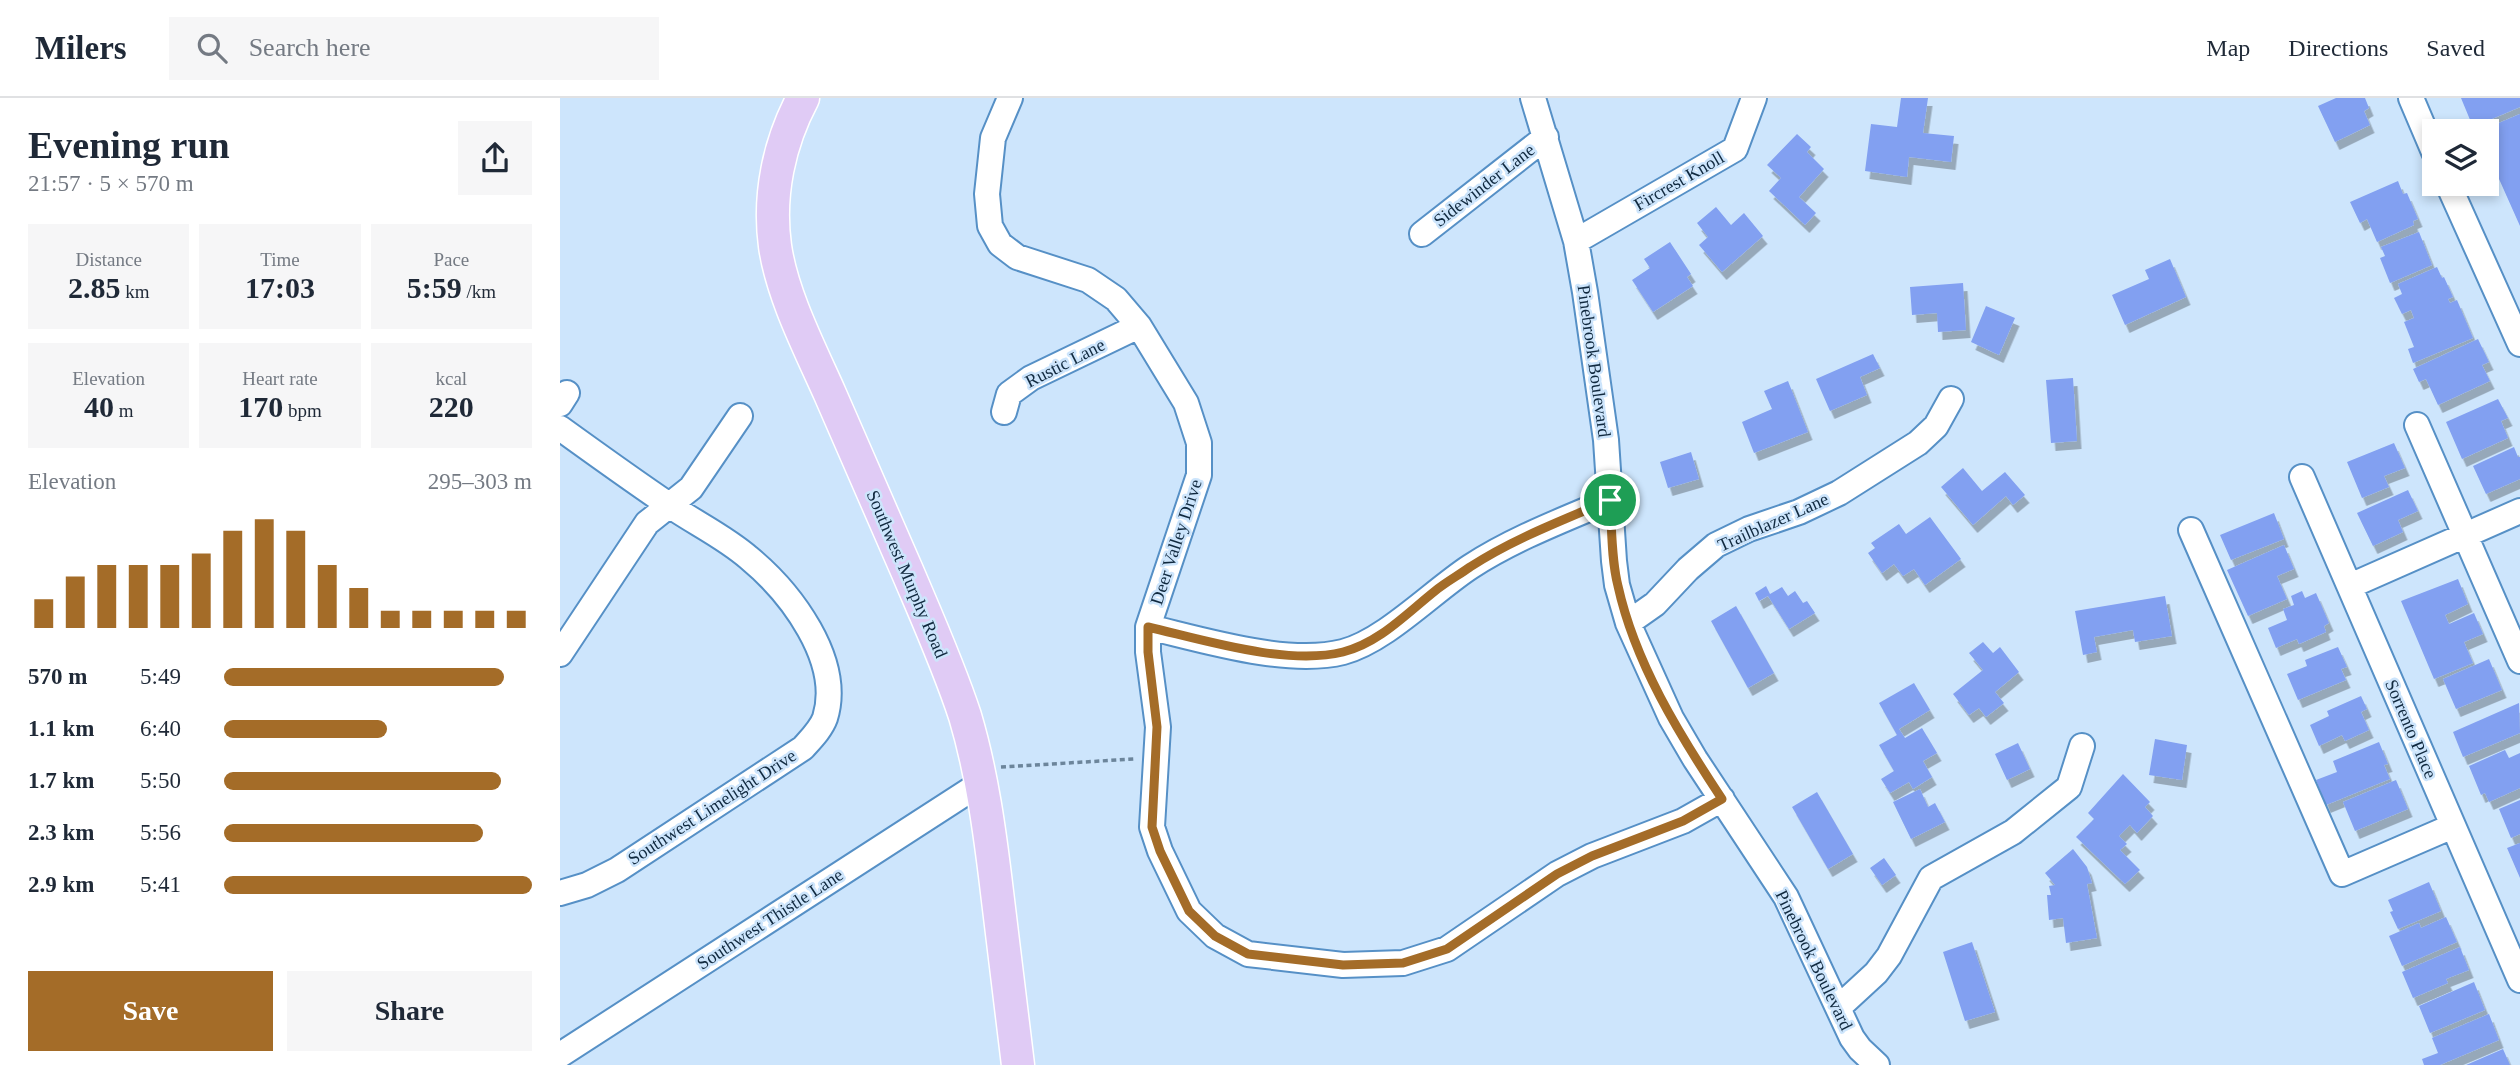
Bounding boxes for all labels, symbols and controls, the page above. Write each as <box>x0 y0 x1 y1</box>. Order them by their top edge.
search box <box>169 17 659 80</box>
icon: search <box>193 29 231 67</box>
text: Milers <box>35 30 127 66</box>
text: Search here <box>249 33 371 62</box>
text: Map <box>2206 35 2250 61</box>
text: Directions <box>2288 35 2388 61</box>
text: Saved <box>2426 35 2485 61</box>
map controls <box>2422 119 2499 196</box>
button: layers <box>2422 119 2499 196</box>
button: share <box>458 121 532 195</box>
text: Evening run <box>28 124 230 166</box>
street label: Sidewinder Lane <box>1430 139 1538 231</box>
street label: Fircrest Knoll <box>1630 147 1728 215</box>
text: 21:57 · 5 × 570 m <box>28 171 194 196</box>
text: Distance <box>75 249 142 270</box>
text: Time <box>260 249 300 270</box>
text: Pace <box>433 249 469 270</box>
text: 2.85 <box>68 271 120 304</box>
text: 17:03 <box>245 271 315 304</box>
text: 5:59 <box>407 271 462 304</box>
text: km <box>120 281 149 302</box>
text: /km <box>462 281 496 302</box>
street label: Pinebrook Boulevard <box>1573 284 1615 438</box>
street label: Rustic Lane <box>1022 334 1108 392</box>
text: Elevation <box>72 368 145 389</box>
text: Heart rate <box>242 368 318 389</box>
text: kcal <box>435 368 467 389</box>
text: 40 <box>84 390 114 423</box>
text: 170 <box>238 390 283 423</box>
text: 220 <box>429 390 474 423</box>
text: m <box>114 400 133 421</box>
text: bpm <box>283 400 322 421</box>
text: Elevation <box>28 469 116 494</box>
text: 295–303 m <box>428 469 532 494</box>
pin <box>1580 470 1640 530</box>
street label: Deer Valley Drive <box>1146 477 1206 607</box>
icon: arrive <box>1591 481 1629 519</box>
street label: Southwest Murphy Road <box>863 487 951 661</box>
street label: Trailblazer Lane <box>1715 489 1831 555</box>
text: 570 m <box>28 664 87 689</box>
text: 5:49 <box>140 664 181 689</box>
street label: Sorrento Place <box>2381 677 2441 781</box>
text: 1.1 km <box>28 716 94 741</box>
text: 6:40 <box>140 716 181 741</box>
street label: Southwest Limelight Drive <box>624 745 800 869</box>
text: 1.7 km <box>28 768 94 793</box>
text: 5:50 <box>140 768 181 793</box>
text: 2.3 km <box>28 820 94 845</box>
text: 5:56 <box>140 820 181 845</box>
street label: Southwest Thistle Lane <box>693 864 847 974</box>
text: 2.9 km <box>28 872 94 897</box>
text: 5:41 <box>140 872 181 897</box>
street label: Pinebrook Boulevard <box>1771 887 1857 1033</box>
button: Save <box>28 971 273 1051</box>
button: Share <box>287 971 532 1051</box>

